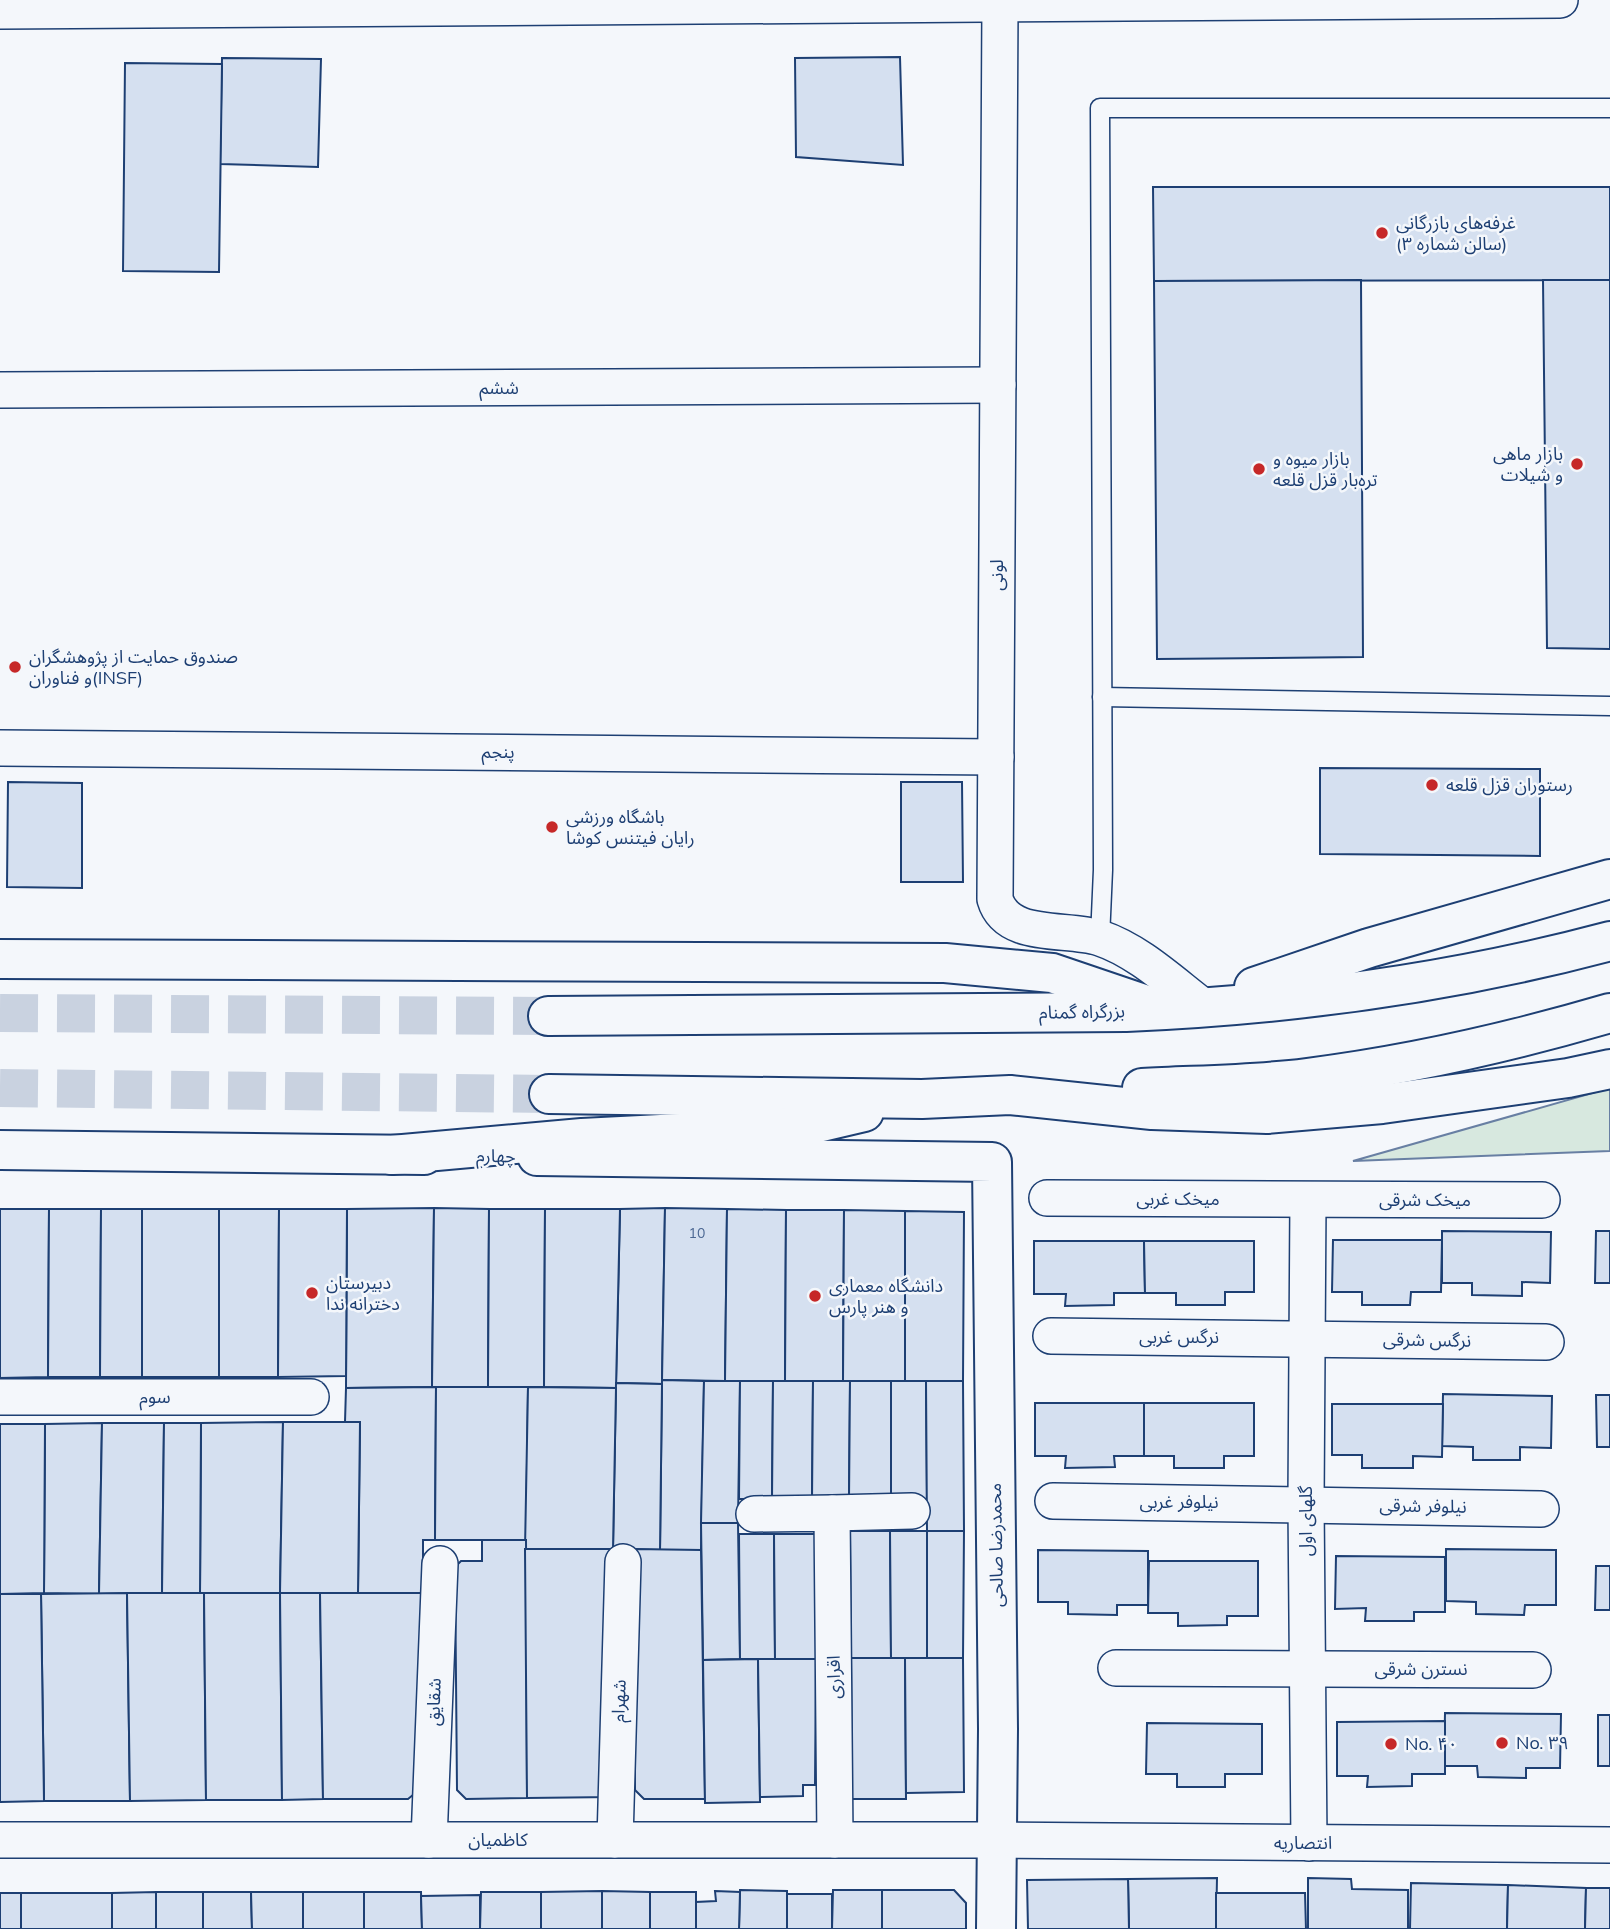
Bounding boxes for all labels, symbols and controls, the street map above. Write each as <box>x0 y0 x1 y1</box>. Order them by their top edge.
place label: غرفه‌های بازرگانی (سالن شماره ۳) <box>1396 211 1516 255</box>
marker: غرفه‌های بازرگانی (سالن شماره ۳) <box>1374 225 1390 241</box>
street label: ششم <box>479 376 519 401</box>
place label: بازار ماهی و شیلات <box>1493 442 1563 486</box>
place label: بازار میوه و تره‌بار قزل قلعه <box>1273 447 1377 491</box>
marker: بازار ماهی و شیلات <box>1569 456 1585 472</box>
marker: بازار میوه و تره‌بار قزل قلعه <box>1251 461 1267 477</box>
street label: لونی <box>985 559 1008 591</box>
place label: صندوق حمایت از پژوهشگران و فناوران(INSF) <box>29 645 238 689</box>
marker: صندوق حمایت از پژوهشگران و فناوران(INSF) <box>7 659 23 675</box>
street label: پنجم <box>481 740 515 765</box>
place label: رستوران قزل قلعه <box>1446 773 1573 796</box>
marker: رستوران قزل قلعه <box>1424 777 1440 793</box>
place label: باشگاه ورزشی رایان فیتنس کوشا <box>566 805 695 849</box>
marker: باشگاه ورزشی رایان فیتنس کوشا <box>544 819 560 835</box>
street label: بزرگراه گمنام <box>1039 999 1125 1027</box>
street label: چهارم <box>476 1144 516 1170</box>
street label: میخک غربی <box>1136 1187 1220 1210</box>
street label: میخک شرقی <box>1379 1188 1471 1211</box>
house number: 10 <box>689 1224 705 1242</box>
place label: دبیرستان دخترانه ندا <box>326 1271 400 1315</box>
place label: دانشگاه معماری و هنر پارس <box>829 1274 943 1318</box>
marker: دبیرستان دخترانه ندا <box>304 1285 320 1301</box>
marker: دانشگاه معماری و هنر پارس <box>807 1288 823 1304</box>
street label: نرگس غربی <box>1139 1325 1219 1348</box>
street label: نرگس شرقی <box>1383 1327 1471 1352</box>
street label: سوم <box>139 1385 171 1411</box>
street label: محمدرضا صالحی <box>983 1483 1008 1607</box>
street label: گلهای اول <box>1294 1485 1317 1556</box>
street label: نیلوفر غربی <box>1139 1490 1219 1513</box>
street label: نیلوفر شرقی <box>1379 1493 1467 1518</box>
street label: اقراری <box>822 1655 845 1699</box>
street label: نسترن شرقی <box>1374 1657 1468 1680</box>
street label: شقایق <box>421 1678 446 1726</box>
street label: شهرام <box>606 1679 634 1723</box>
place label: No. ۳۹ <box>1516 1731 1569 1754</box>
place label: No. ۴۰ <box>1405 1732 1458 1755</box>
marker: No. ۳۹ <box>1494 1735 1510 1751</box>
marker: No. ۴۰ <box>1383 1736 1399 1752</box>
street label: کاظمیان <box>468 1828 528 1851</box>
street label: انتصاریه <box>1274 1831 1332 1854</box>

